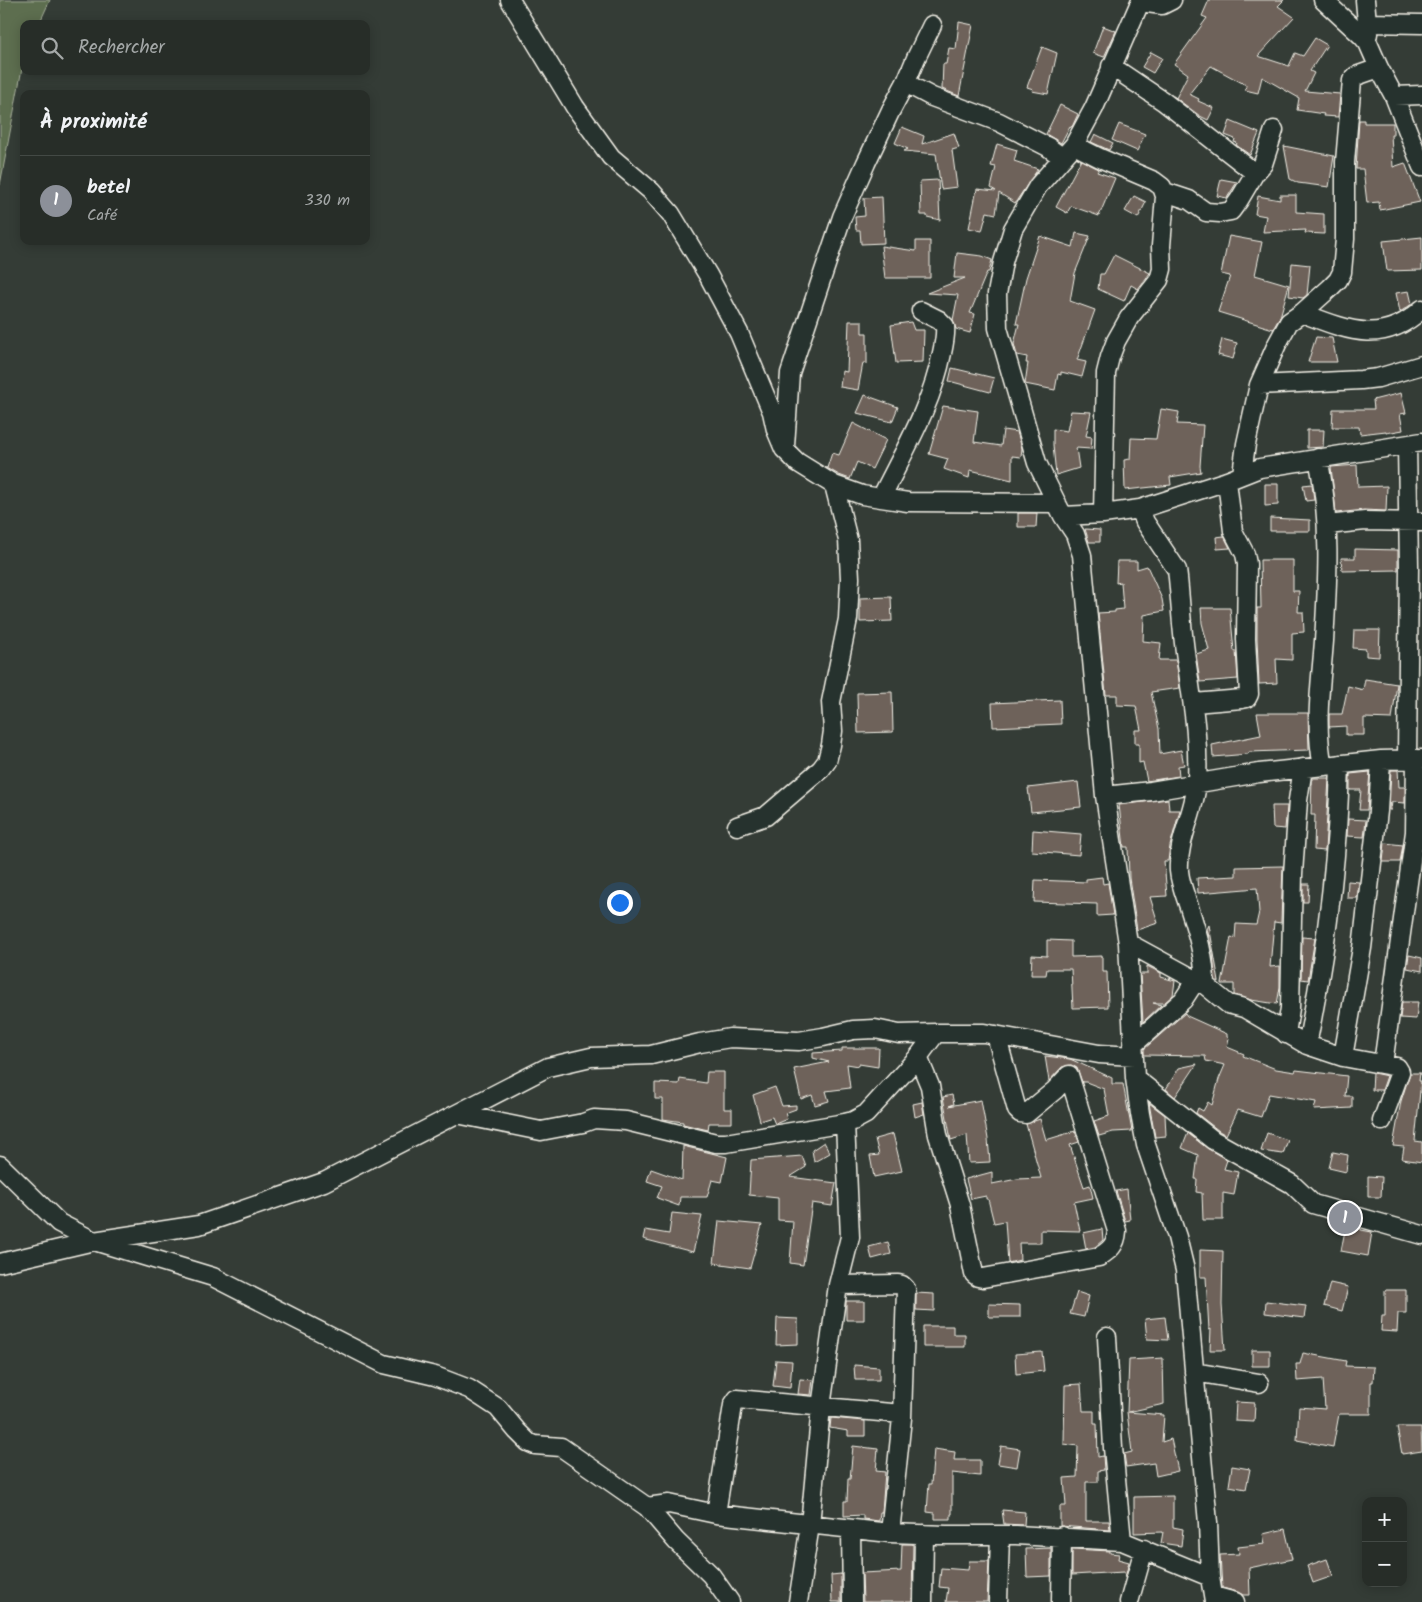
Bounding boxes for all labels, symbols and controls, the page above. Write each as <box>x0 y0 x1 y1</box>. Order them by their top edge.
search box <box>20 20 370 75</box>
text: Rechercher <box>78 33 165 63</box>
icon: search <box>38 34 66 62</box>
text: À proximité <box>40 106 147 139</box>
text: betel <box>87 173 130 203</box>
text: 1 <box>54 188 58 213</box>
text: 330 m <box>305 188 350 213</box>
text: Café <box>87 203 117 228</box>
your location <box>607 890 633 916</box>
pin: 1 <box>1329 1199 1361 1237</box>
map controls <box>1362 1497 1407 1587</box>
button: + <box>1362 1497 1407 1542</box>
button: − <box>1362 1542 1407 1587</box>

